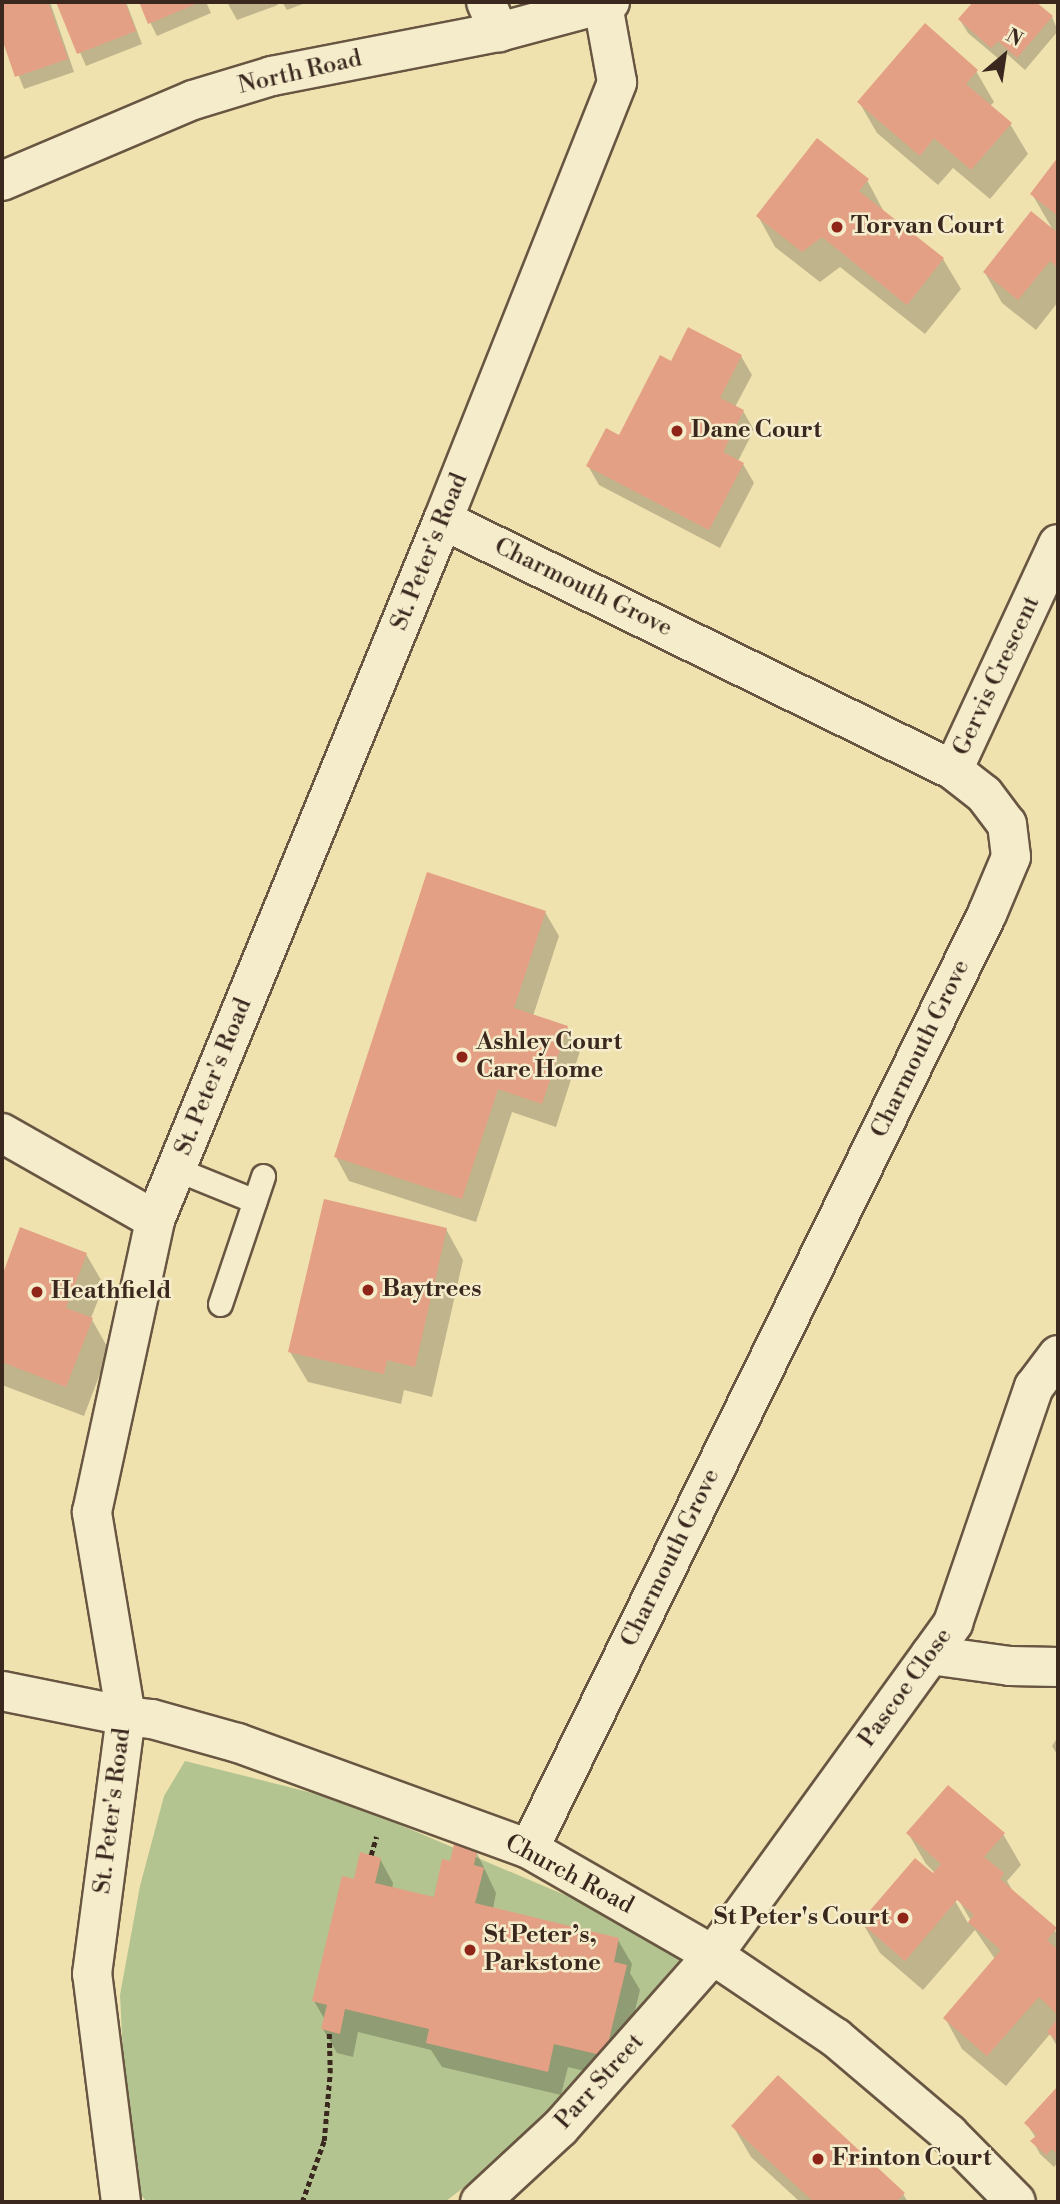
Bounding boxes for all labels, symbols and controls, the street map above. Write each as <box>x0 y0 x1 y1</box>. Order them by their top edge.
north arrow <box>969 21 1039 91</box>
text: N <box>1002 23 1027 52</box>
street label: North Road <box>235 45 365 101</box>
place label: Torvan Court <box>851 213 1004 241</box>
marker: Torvan Court <box>829 219 845 235</box>
place label: Dane Court <box>691 417 822 445</box>
marker: Dane Court <box>669 423 685 439</box>
street label: St. Peter's Road <box>385 469 475 635</box>
street label: Charmouth Grove <box>489 532 677 644</box>
street label: Gervis Crescent <box>947 592 1047 760</box>
street label: Charmouth Grove <box>865 955 977 1143</box>
street label: St. Peter's Road <box>169 994 259 1160</box>
place label: Ashley Court Care Home <box>476 1029 622 1085</box>
marker: Ashley Court Care Home <box>454 1049 470 1065</box>
place label: Baytrees <box>382 1276 482 1304</box>
place label: Heathfield <box>51 1278 171 1306</box>
marker: Baytrees <box>360 1282 376 1298</box>
marker: Heathfield <box>29 1284 45 1300</box>
street label: Charmouth Grove <box>615 1464 727 1652</box>
street label: Pascoe Close <box>853 1623 959 1753</box>
street label: St. Peter's Road <box>89 1726 137 1896</box>
street label: Church Road <box>500 1829 638 1921</box>
place label: St Peter's Court <box>714 1904 889 1932</box>
marker: St Peter's Court <box>895 1910 911 1926</box>
place label: St Peter’s, Parkstone <box>484 1922 601 1978</box>
marker: St Peter’s, Parkstone <box>462 1942 478 1958</box>
street label: Parr Street <box>550 2028 650 2136</box>
place label: Frinton Court <box>832 2145 991 2173</box>
marker: Frinton Court <box>810 2151 826 2167</box>

